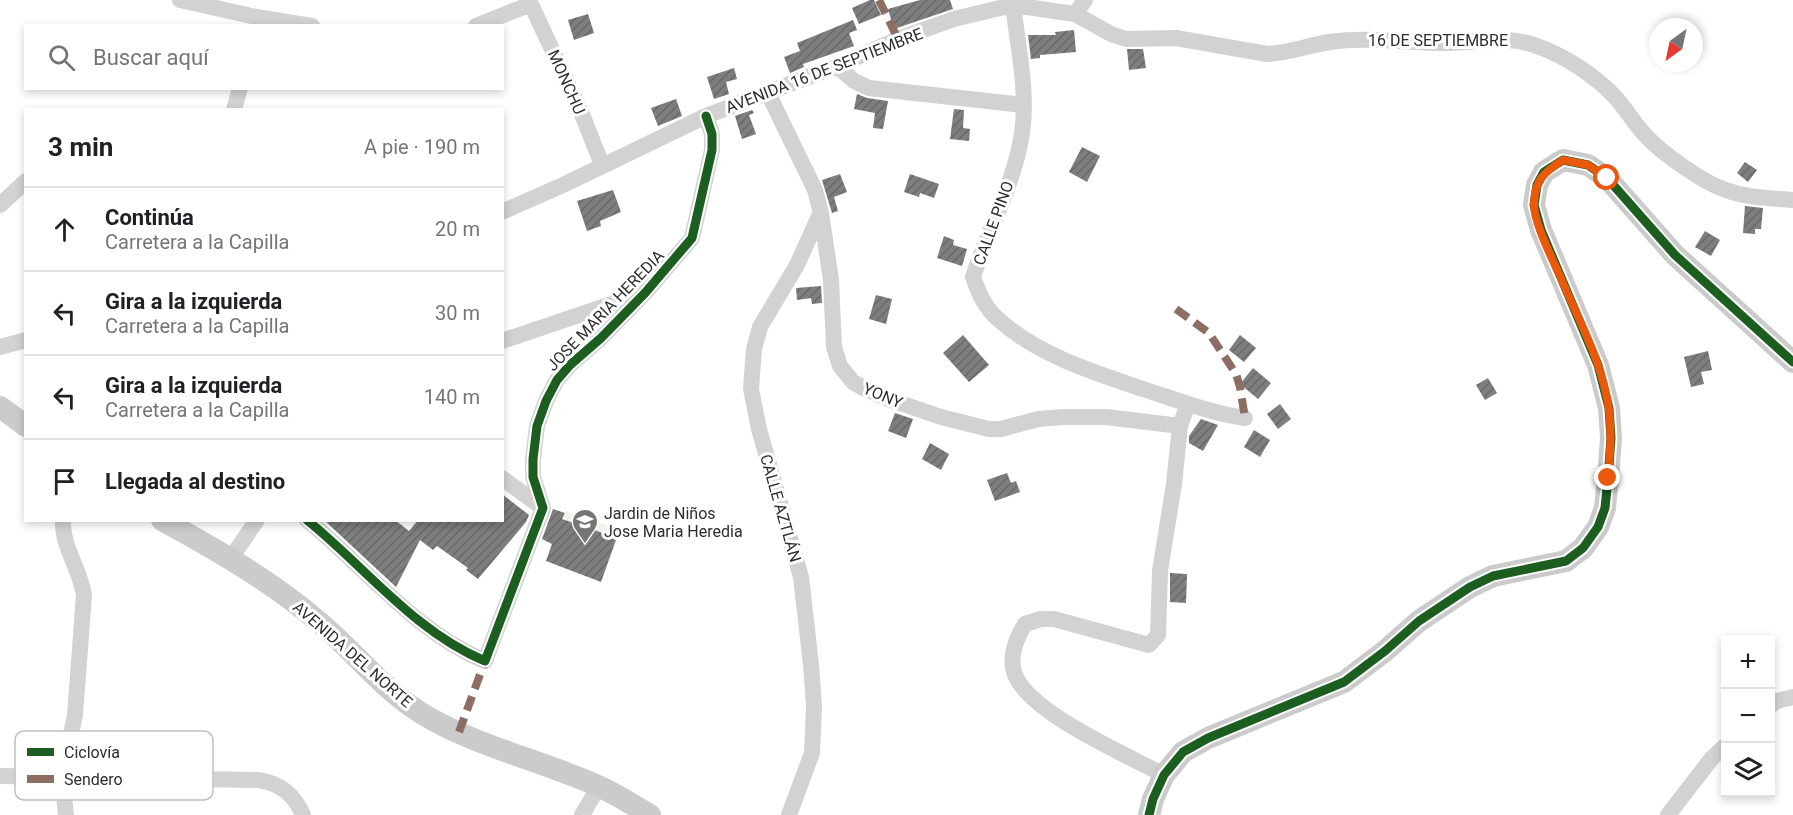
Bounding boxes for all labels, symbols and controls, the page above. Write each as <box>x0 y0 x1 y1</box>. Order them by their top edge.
north arrow <box>1649 18 1703 72</box>
search box <box>24 24 504 90</box>
street label: AVENIDA 16 DE SEPTIEMBRE <box>723 24 925 117</box>
street label: 16 DE SEPTIEMBRE <box>1368 31 1508 50</box>
icon: search <box>45 41 78 74</box>
text: Buscar aquí <box>93 45 209 70</box>
street label: MONCHU <box>544 47 589 117</box>
text: 3 min <box>48 132 113 162</box>
text: A pie · 190 m <box>364 135 480 159</box>
route start <box>1593 164 1619 190</box>
street label: CALLE PINO <box>969 179 1017 268</box>
text: Continúa <box>105 205 194 230</box>
icon: ahead <box>48 213 81 246</box>
text: 20 m <box>435 217 480 241</box>
text: Carretera a la Capilla <box>105 230 289 254</box>
street label: JOSE MARIA HEREDIA <box>543 246 668 375</box>
text: Gira a la izquierda <box>105 289 282 314</box>
icon: left <box>48 297 81 330</box>
text: 30 m <box>435 301 480 325</box>
text: Carretera a la Capilla <box>105 314 289 338</box>
text: Gira a la izquierda <box>105 373 282 398</box>
street label: YONY <box>860 379 906 412</box>
icon: left <box>48 381 81 414</box>
text: 140 m <box>424 385 480 409</box>
text: Carretera a la Capilla <box>105 398 289 422</box>
street label: CALLE AZTLÁN <box>756 452 805 564</box>
route end <box>1594 464 1620 490</box>
icon: arrive <box>48 465 81 498</box>
text: Llegada al destino <box>105 469 285 494</box>
place label: Jardin de Niños Jose Maria Heredia <box>604 504 743 541</box>
school or university icon: Jardin de Niños Jose Maria Heredia <box>570 507 600 545</box>
street label: AVENIDA DEL NORTE <box>289 597 416 711</box>
map controls <box>1721 635 1775 797</box>
button: + <box>1721 635 1775 689</box>
button: − <box>1721 689 1775 743</box>
legend <box>15 731 213 800</box>
text: Ciclovía <box>64 743 120 762</box>
button: layers <box>1721 743 1775 797</box>
text: Sendero <box>64 770 123 789</box>

